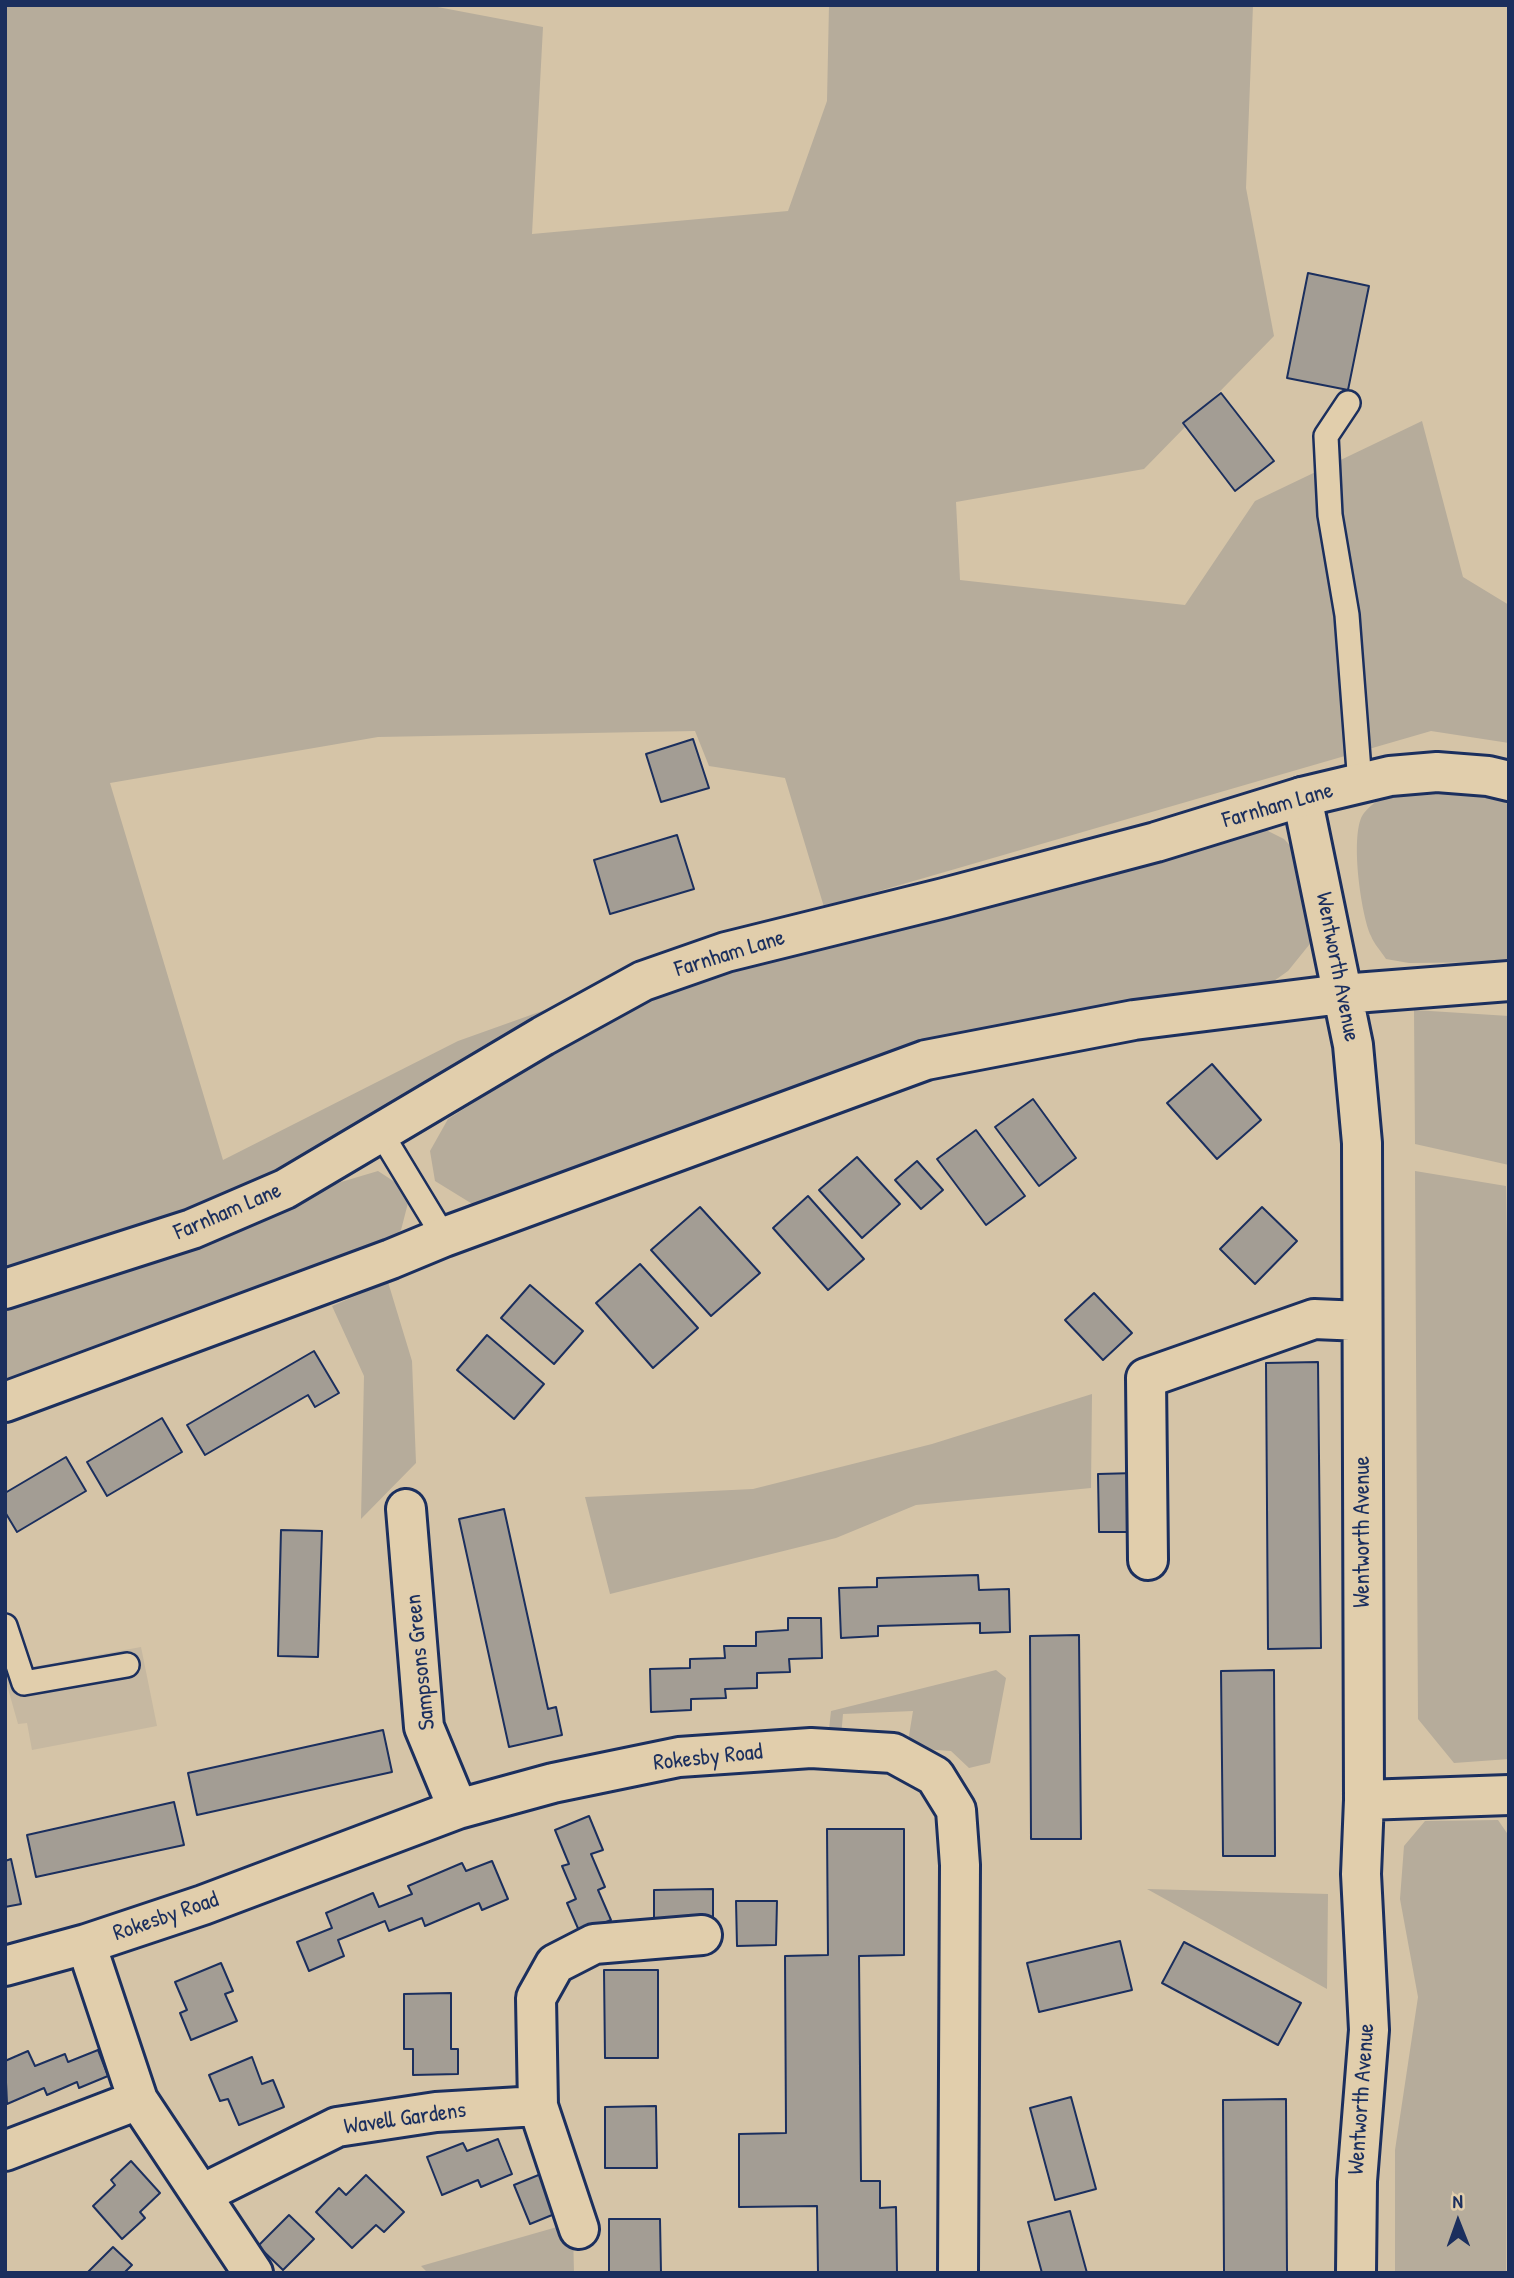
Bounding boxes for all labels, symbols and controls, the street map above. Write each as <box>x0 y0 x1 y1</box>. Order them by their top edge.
street label: Farnham Lane <box>1220 777 1336 835</box>
street label: Wentworth Avenue <box>1309 890 1365 1044</box>
street label: Farnham Lane <box>672 924 788 984</box>
street label: Farnham Lane <box>170 1177 286 1247</box>
street label: Wentworth Avenue <box>1349 1456 1377 1608</box>
street label: Sampsons Green <box>400 1593 442 1731</box>
street label: Rokesby Road <box>652 1739 764 1777</box>
street label: Rokesby Road <box>110 1886 222 1948</box>
street label: Wentworth Avenue <box>1343 2022 1381 2176</box>
street label: Wavell Gardens <box>342 2097 468 2141</box>
north arrow <box>1423 2187 1493 2257</box>
text: N <box>1452 2188 1463 2214</box>

